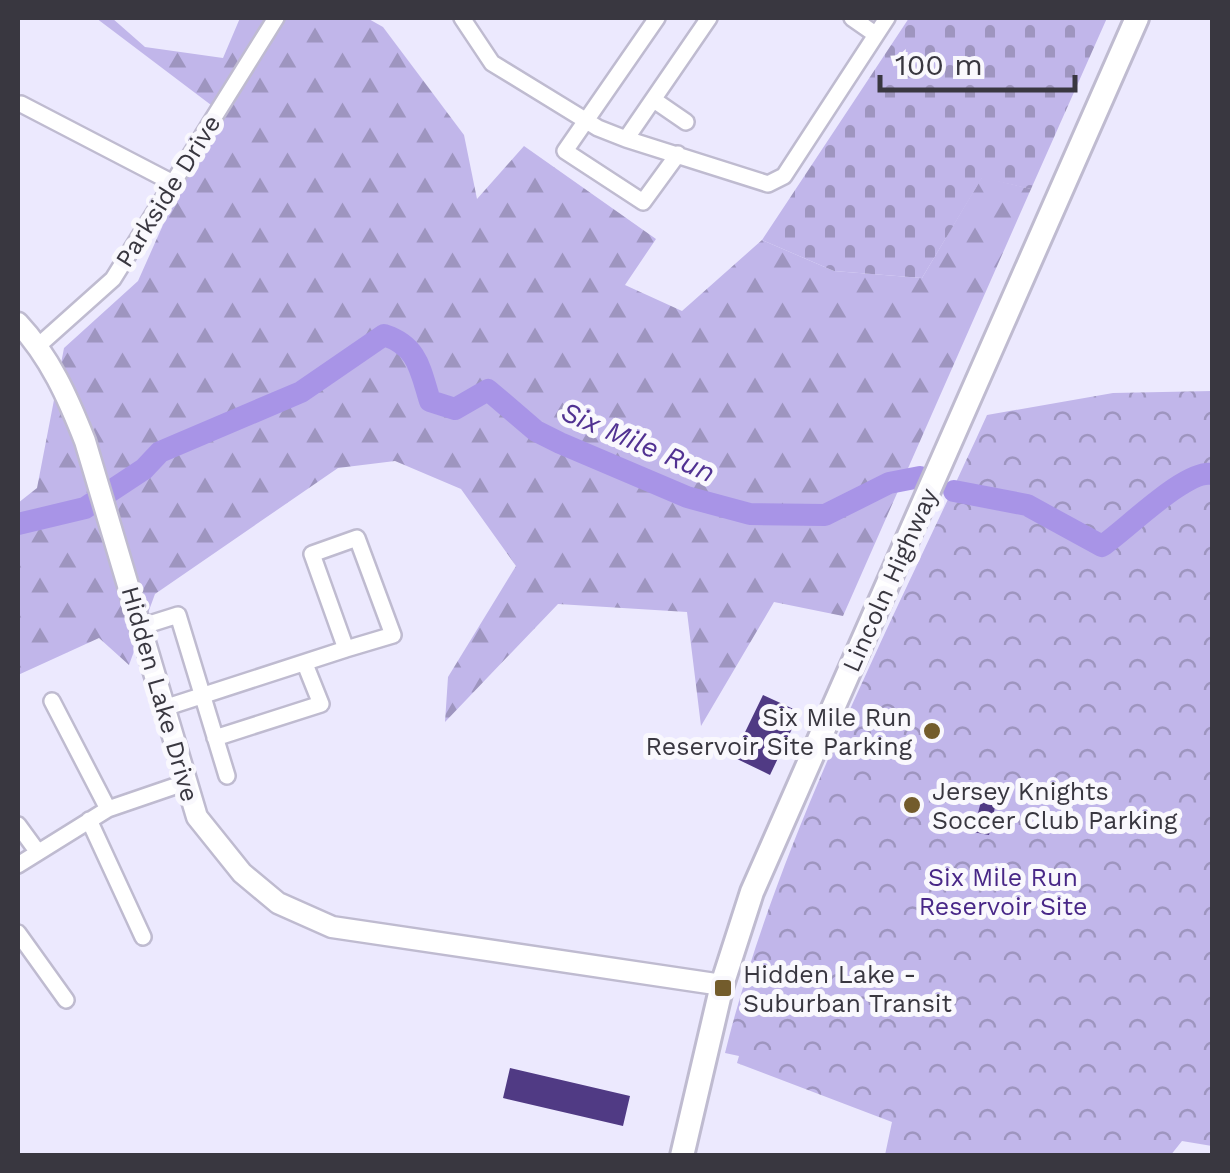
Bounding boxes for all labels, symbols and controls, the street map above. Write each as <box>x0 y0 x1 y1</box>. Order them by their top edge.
scale bar <box>880 30 1075 92</box>
text: 100 m <box>895 47 983 82</box>
street label: Parkside Drive <box>110 109 226 273</box>
water label: Six Mile Run <box>556 395 720 489</box>
street label: Lincoln Highway <box>836 483 944 676</box>
street label: Hidden Lake Drive <box>115 583 205 805</box>
place label: Six Mile Run Reservoir Site Parking <box>646 703 913 761</box>
marker: Six Mile Run Reservoir Site Parking <box>921 720 943 742</box>
place label: Jersey Knights Soccer Club Parking <box>932 777 1178 835</box>
marker: Jersey Knights Soccer Club Parking <box>901 794 923 816</box>
park label: Six Mile Run Reservoir Site <box>919 863 1087 921</box>
place label: Hidden Lake - Suburban Transit <box>743 960 952 1018</box>
marker: Hidden Lake - Suburban Transit <box>712 977 734 999</box>

